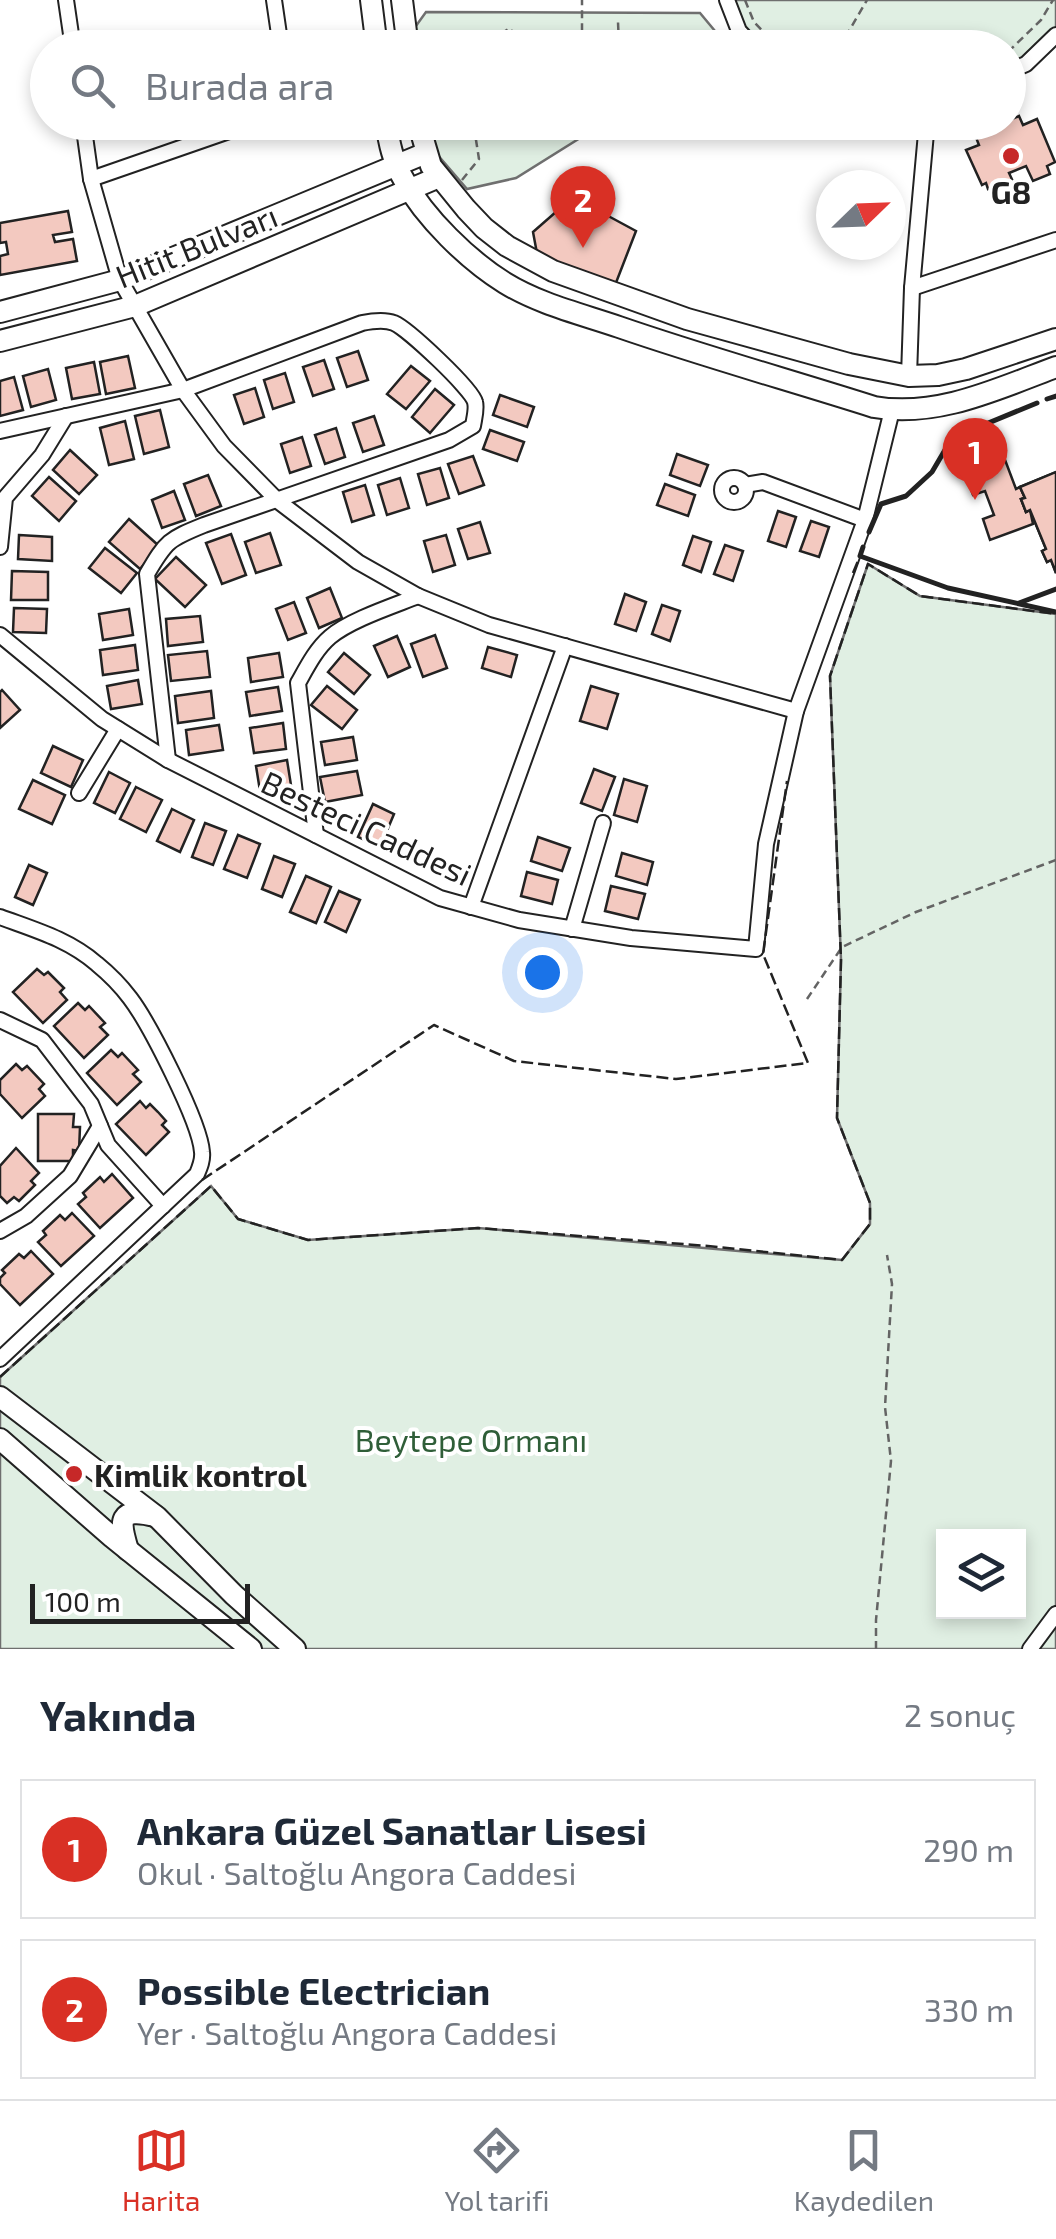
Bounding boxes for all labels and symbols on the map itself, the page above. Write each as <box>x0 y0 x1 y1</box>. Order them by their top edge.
marker: G8 <box>1000 145 1022 167</box>
pin: 2 <box>550 166 616 248</box>
north arrow <box>816 170 906 260</box>
place label: G8 <box>991 172 1031 210</box>
street label: Hitit Bulvarı <box>110 195 282 295</box>
pin: 1 <box>942 418 1008 500</box>
street label: Besteci Caddesi <box>256 762 478 892</box>
your location <box>517 947 568 998</box>
park label: Beytepe Ormanı <box>355 1420 587 1458</box>
place label: Kimlik kontrol <box>94 1455 307 1493</box>
marker: Kimlik kontrol <box>63 1463 85 1485</box>
scale bar <box>30 1579 250 1624</box>

